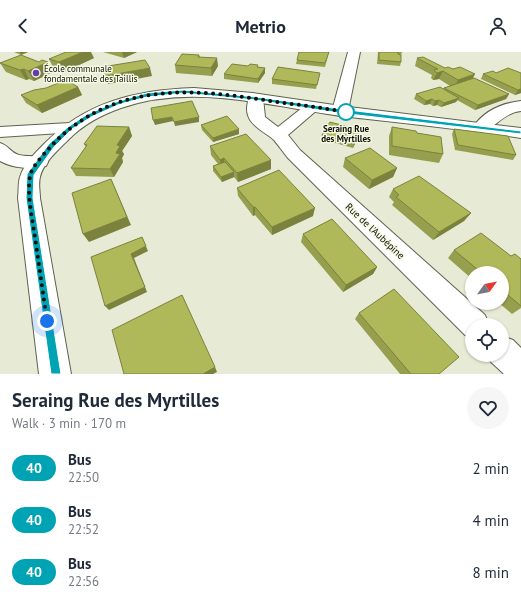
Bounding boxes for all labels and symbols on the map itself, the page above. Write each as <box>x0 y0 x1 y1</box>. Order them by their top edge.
place label: École communale fondamentale des Taillis <box>44 63 138 84</box>
marker: École communale fondamentale des Taillis <box>31 68 41 78</box>
marker: Seraing Rue des Myrtilles <box>337 103 355 121</box>
place label: Seraing Rue des Myrtilles <box>321 123 371 144</box>
street label: Rue de l'Aubépine <box>343 200 407 262</box>
north arrow <box>465 266 509 310</box>
your location <box>37 311 57 331</box>

